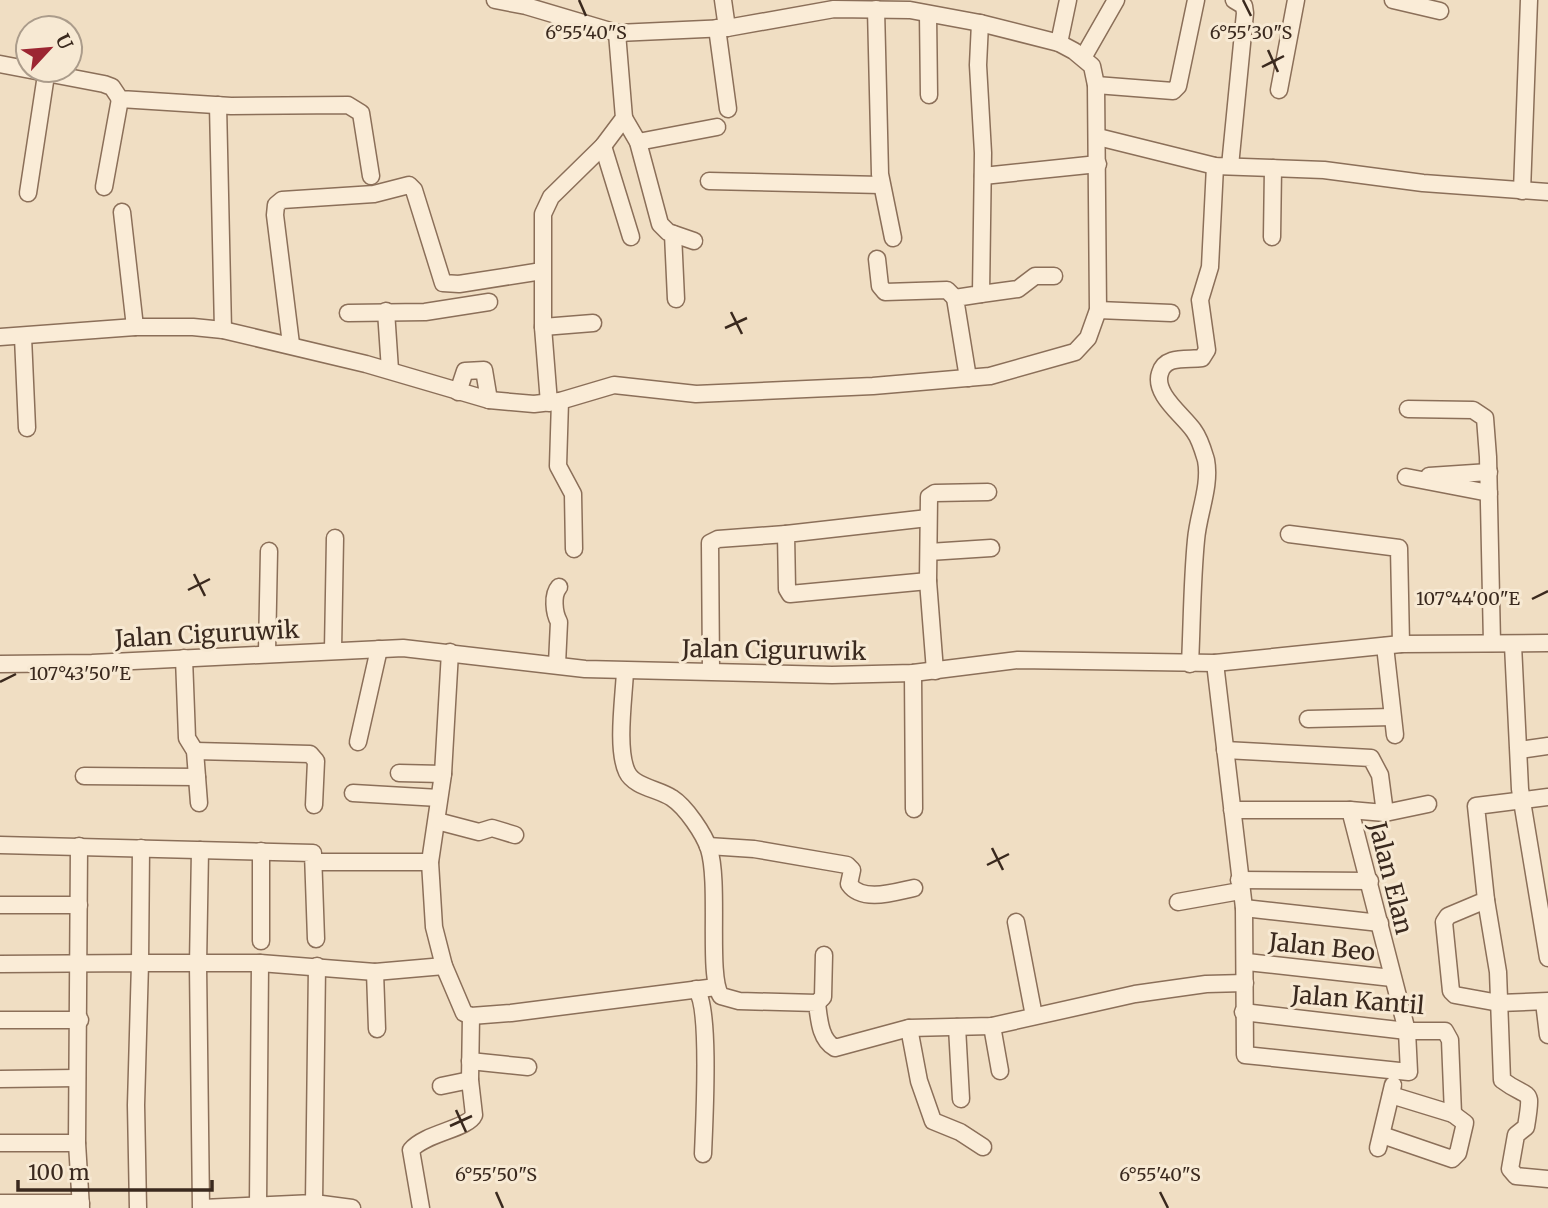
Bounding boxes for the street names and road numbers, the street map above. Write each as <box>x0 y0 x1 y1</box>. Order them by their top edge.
street label: Jalan Ciguruwik <box>113 614 301 654</box>
street label: Jalan Ciguruwik <box>680 633 867 667</box>
street label: Jalan Elan <box>1362 818 1420 938</box>
street label: Jalan Beo <box>1266 926 1377 968</box>
street label: Jalan Kantil <box>1289 979 1426 1021</box>

